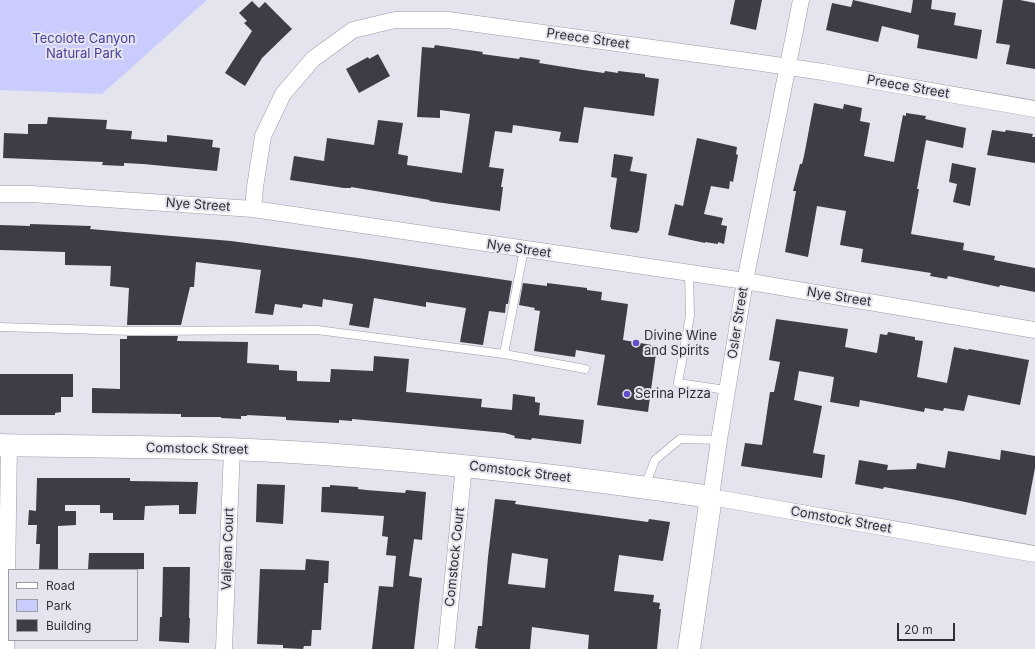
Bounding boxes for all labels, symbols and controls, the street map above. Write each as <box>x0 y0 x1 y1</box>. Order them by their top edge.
street label: Preece Street <box>546 25 630 53</box>
park label: Tecolote Canyon Natural Park <box>32 31 136 62</box>
street label: Preece Street <box>866 72 950 102</box>
street label: Nye Street <box>165 195 231 215</box>
street label: Nye Street <box>486 237 552 261</box>
street label: Nye Street <box>806 284 872 310</box>
street label: Osler Street <box>725 286 751 360</box>
place label: Divine Wine and Spirits <box>644 328 717 359</box>
marker: Divine Wine and Spirits <box>631 338 641 348</box>
place label: Serina Pizza <box>635 386 711 402</box>
marker: Serina Pizza <box>622 389 632 399</box>
street label: Comstock Street <box>146 440 248 458</box>
street label: Comstock Street <box>468 458 572 486</box>
street label: Comstock Street <box>789 503 893 537</box>
street label: Comstock Court <box>442 506 468 608</box>
street label: Valjean Court <box>219 507 237 591</box>
legend <box>8 569 138 641</box>
text: Road <box>46 578 75 593</box>
text: Park <box>46 598 72 613</box>
scale bar <box>899 615 957 641</box>
text: Building <box>46 618 91 633</box>
text: 20 m <box>904 622 933 637</box>

